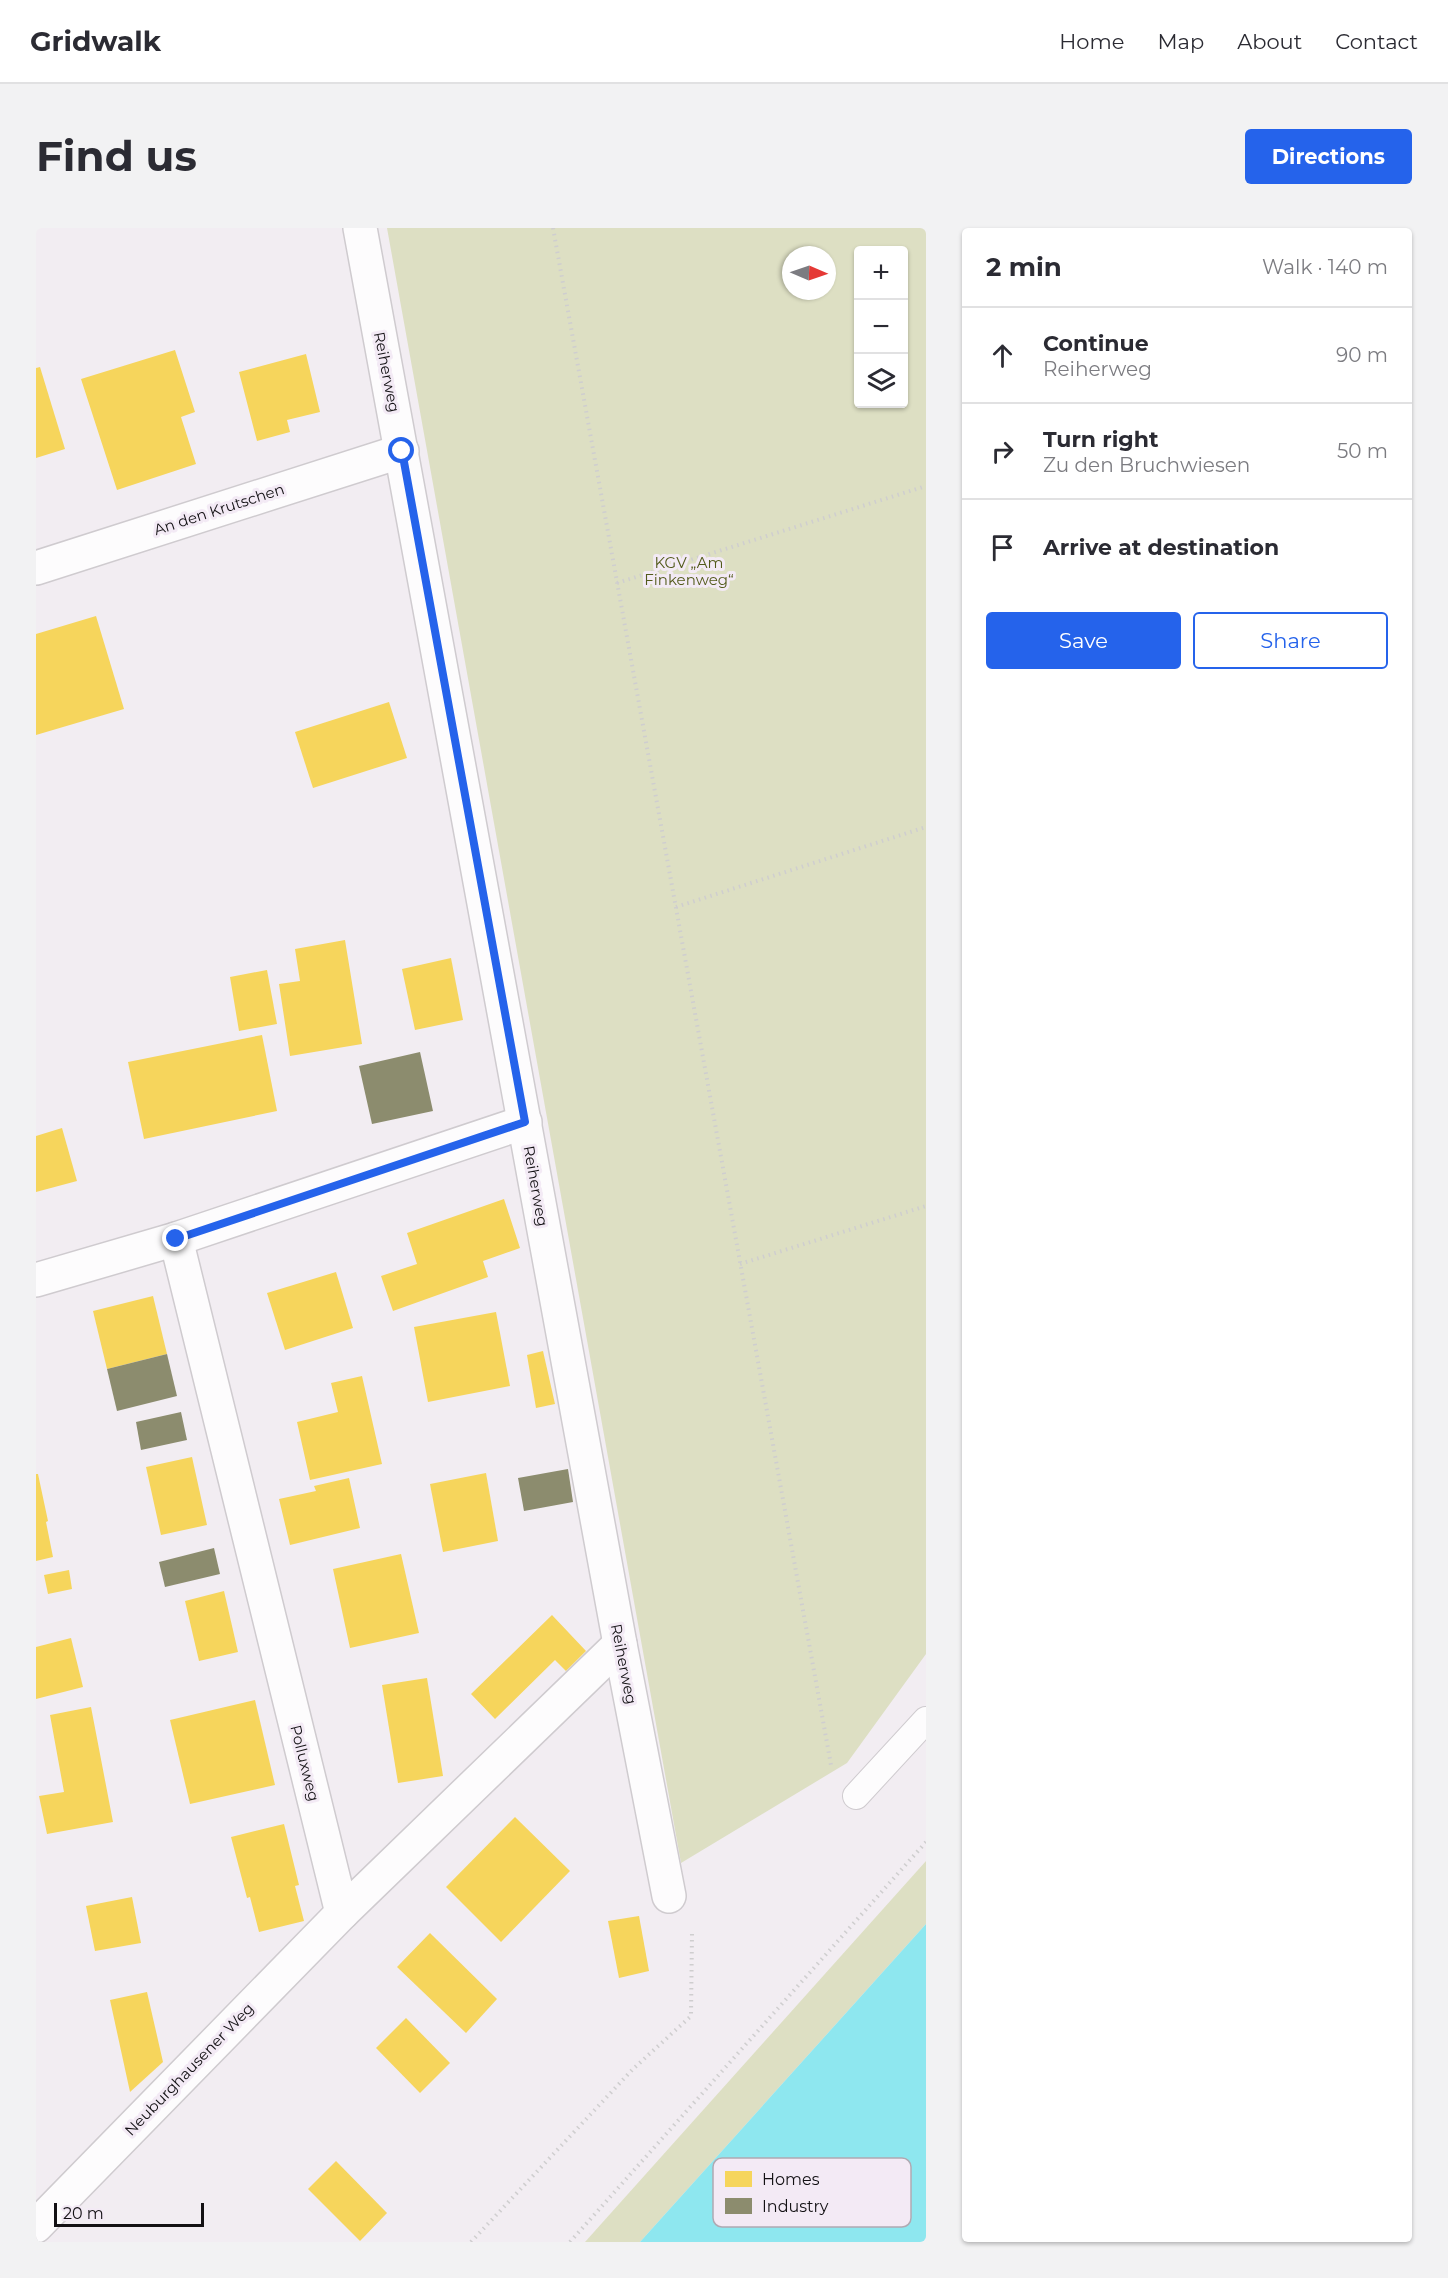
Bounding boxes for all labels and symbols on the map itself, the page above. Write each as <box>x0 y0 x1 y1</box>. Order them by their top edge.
north arrow <box>782 246 836 300</box>
street label: Reiherweg <box>370 330 404 414</box>
route start <box>388 437 414 463</box>
street label: An den Krutschen <box>151 479 287 539</box>
park label: KGV „Am Finkenweg“ <box>644 553 734 589</box>
street label: Reiherweg <box>520 1144 552 1228</box>
route end <box>162 1225 188 1251</box>
street label: Reiherweg <box>607 1622 641 1706</box>
street label: Polluxweg <box>286 1723 324 1803</box>
street label: Neuburghausener Weg <box>121 1999 257 2139</box>
legend <box>713 2158 911 2227</box>
text: Homes <box>762 2170 820 2189</box>
text: Industry <box>762 2197 829 2216</box>
scale bar <box>54 2200 204 2228</box>

